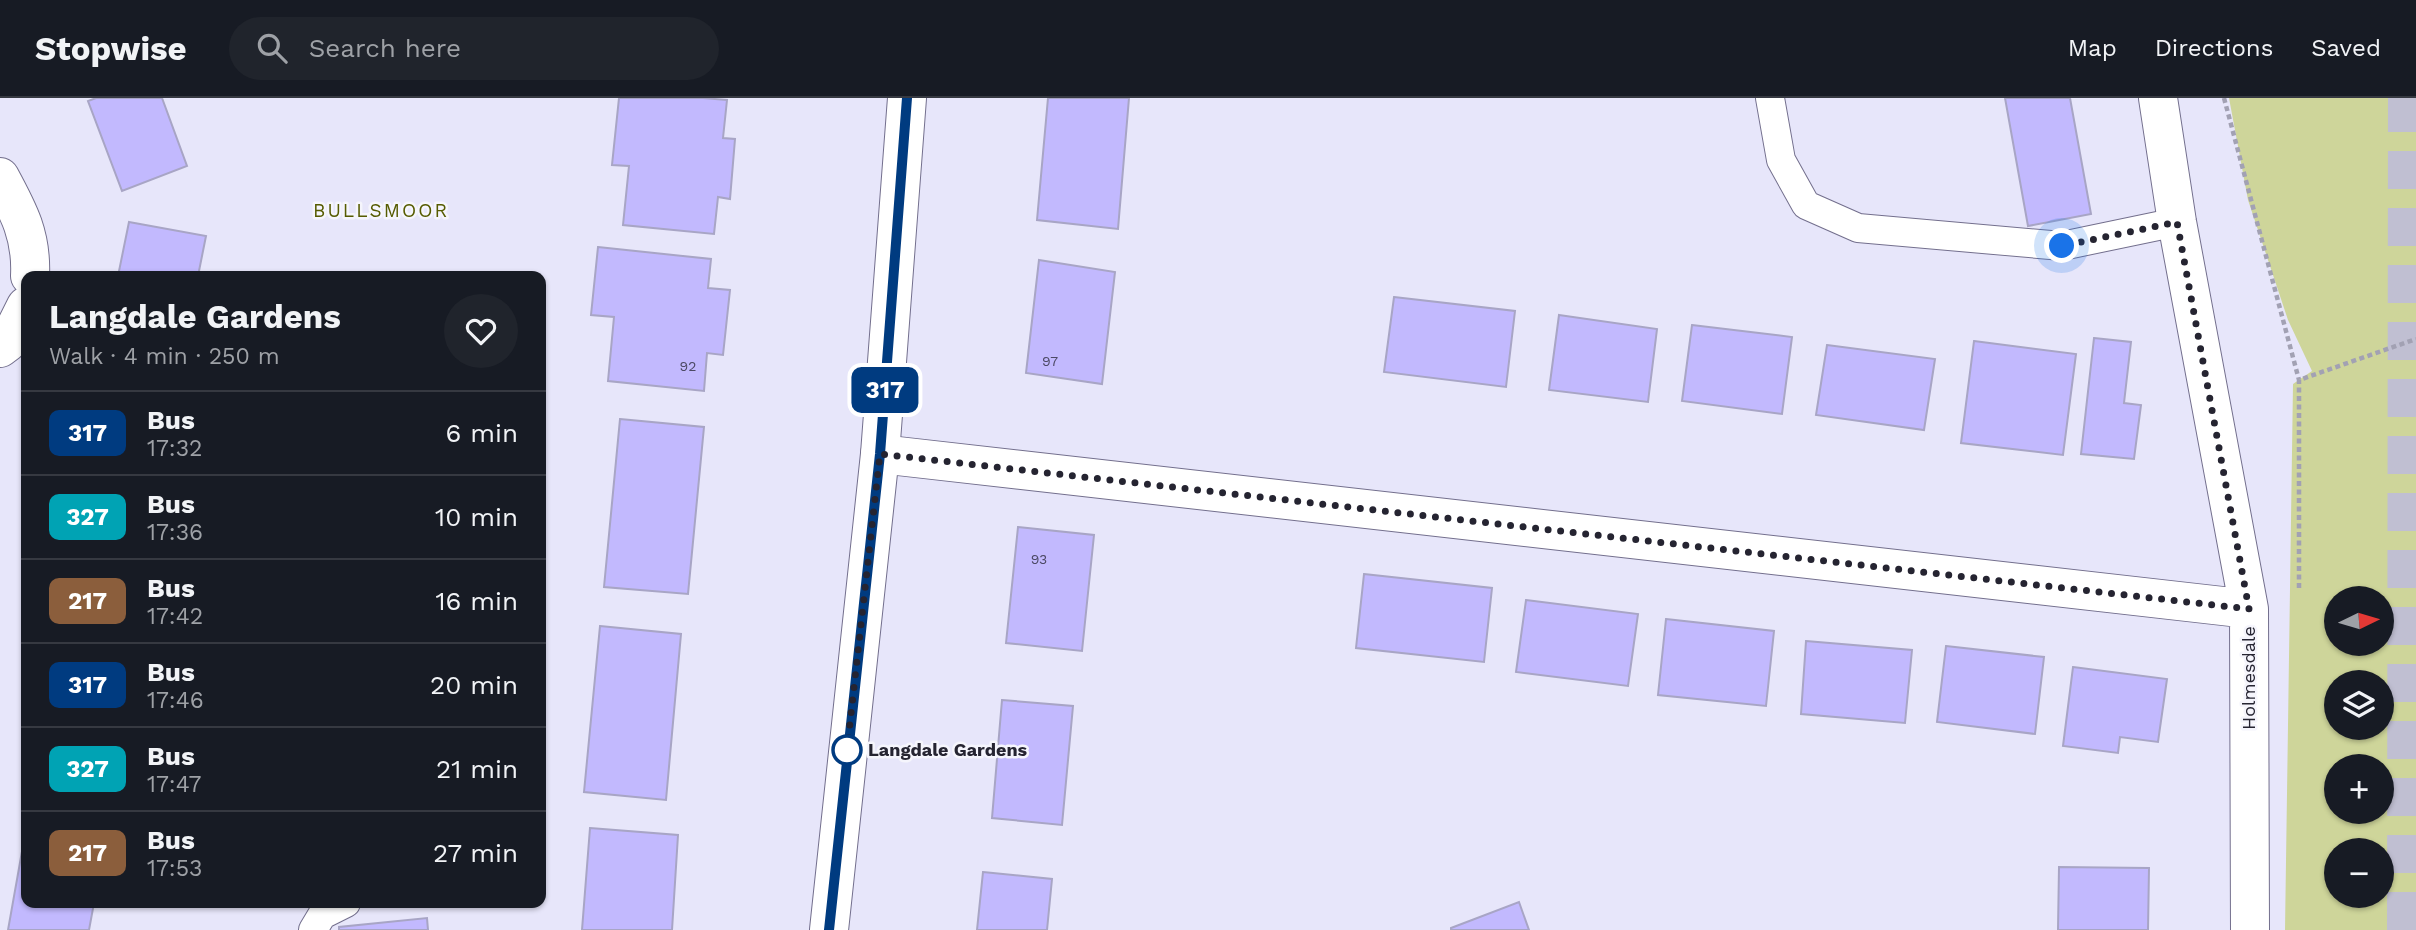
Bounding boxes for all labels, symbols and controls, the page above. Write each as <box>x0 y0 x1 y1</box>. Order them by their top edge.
search box <box>229 17 719 80</box>
text: Stopwise <box>35 29 187 68</box>
icon: search <box>253 29 291 67</box>
text: Search here <box>309 33 461 63</box>
text: Map <box>2068 34 2117 62</box>
text: Directions <box>2155 34 2273 62</box>
text: Saved <box>2311 34 2381 62</box>
district label: BULLSMOOR <box>313 199 449 222</box>
your location <box>2044 228 2079 263</box>
button: heart <box>444 294 518 368</box>
text: Langdale Gardens <box>49 297 341 336</box>
text: Walk · 4 min · 250 m <box>49 343 280 370</box>
house number: 97 <box>1042 353 1058 369</box>
house number: 92 <box>680 358 696 374</box>
line badge: 317 <box>845 367 925 413</box>
text: 317 <box>865 376 905 404</box>
text: Bus <box>147 405 195 435</box>
text: 6 min <box>446 418 518 448</box>
text: 317 <box>68 419 107 447</box>
text: 17:32 <box>147 435 203 462</box>
text: Bus <box>147 489 195 519</box>
text: 10 min <box>435 502 518 532</box>
text: 327 <box>66 503 109 531</box>
text: 17:36 <box>147 519 203 546</box>
house number: 93 <box>1031 551 1047 567</box>
text: Bus <box>147 573 195 603</box>
text: 16 min <box>435 586 518 616</box>
north arrow <box>2324 586 2394 656</box>
map controls <box>2324 586 2394 908</box>
text: 217 <box>68 587 107 615</box>
text: 17:42 <box>147 603 203 630</box>
street label: Holmesdale <box>2238 626 2259 730</box>
text: Bus <box>147 657 195 687</box>
text: 20 min <box>430 670 518 700</box>
button: layers <box>2324 670 2394 740</box>
text: 317 <box>68 671 107 699</box>
text: 17:46 <box>147 687 204 714</box>
marker: Langdale Gardens <box>832 735 862 765</box>
place label: Langdale Gardens <box>868 739 1028 760</box>
text: Bus <box>147 741 195 771</box>
text: 21 min <box>436 754 518 784</box>
button: + <box>2324 754 2394 824</box>
text: 327 <box>66 755 109 783</box>
text: 17:47 <box>147 771 202 798</box>
text: Bus <box>147 825 195 855</box>
text: 27 min <box>433 838 518 868</box>
button: − <box>2324 838 2394 908</box>
text: 217 <box>68 839 107 867</box>
text: 17:53 <box>147 855 202 882</box>

